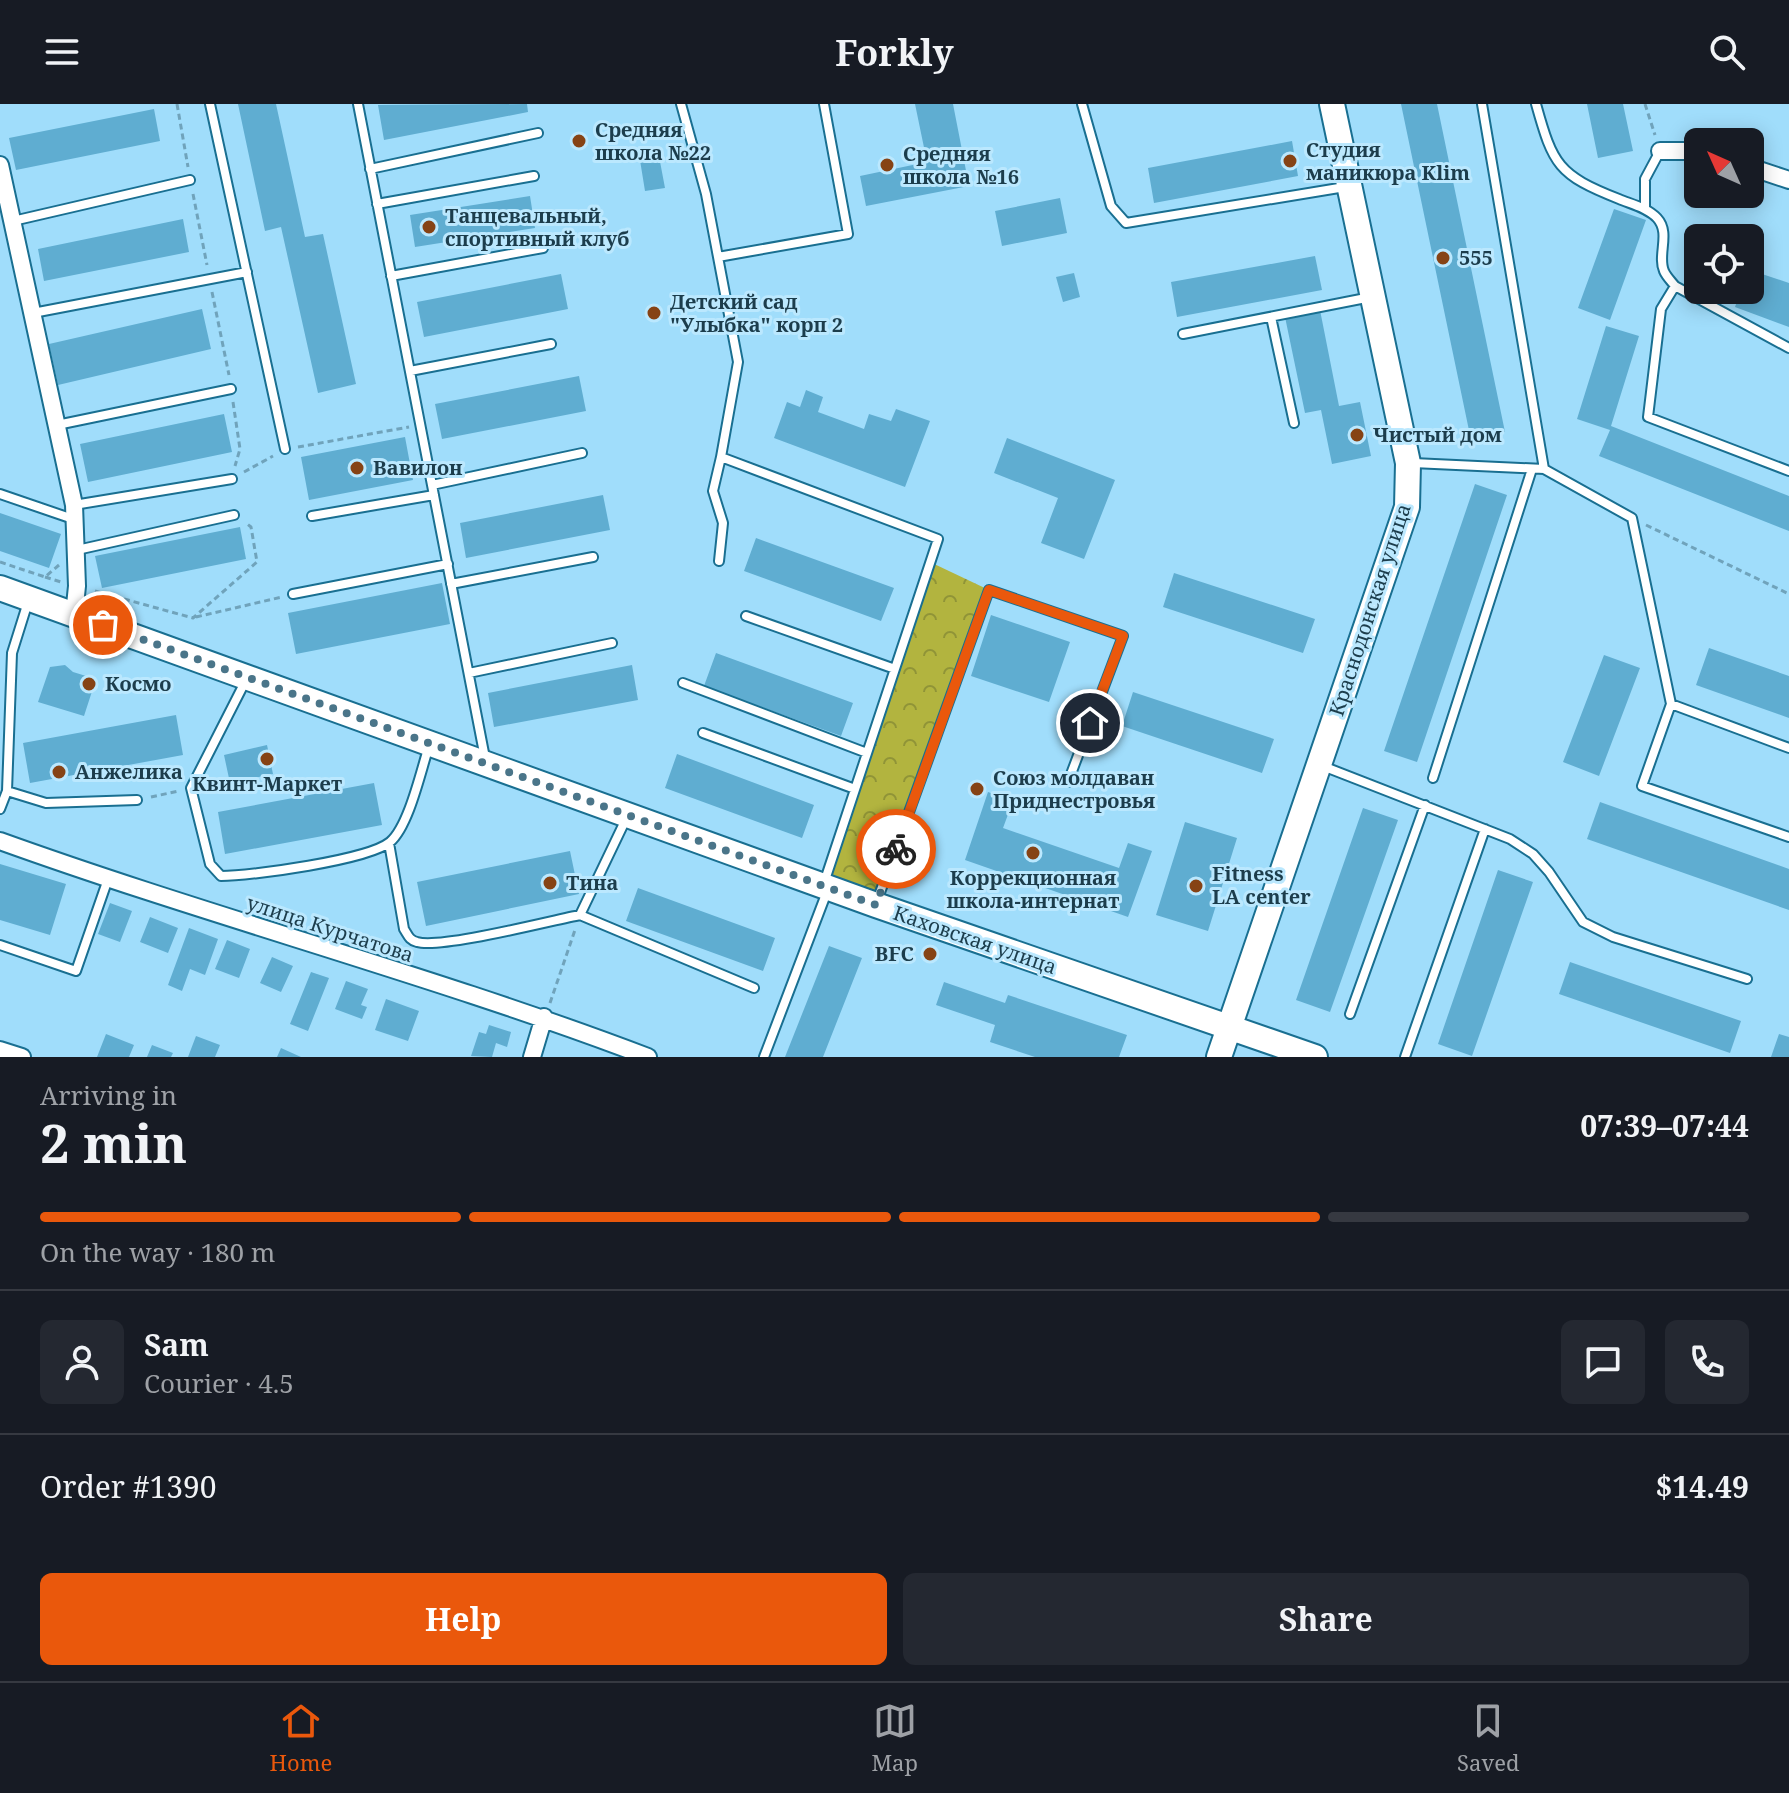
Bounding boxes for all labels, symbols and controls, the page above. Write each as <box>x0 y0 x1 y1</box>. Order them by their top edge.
text: Forkly <box>835 28 954 77</box>
icon: menu <box>40 30 84 74</box>
icon: search <box>1705 30 1749 74</box>
place label: Средняя школа №22 <box>595 116 711 166</box>
north arrow <box>1684 128 1764 208</box>
map controls <box>1684 128 1764 304</box>
marker: Средняя школа №22 <box>570 132 588 150</box>
place label: Студия маникюра Klim <box>1306 136 1470 186</box>
place label: Средняя школа №16 <box>903 140 1019 190</box>
marker: Студия маникюра Klim <box>1281 152 1299 170</box>
marker: Средняя школа №16 <box>878 156 896 174</box>
place label: Танцевальный, спортивный клуб <box>445 202 629 252</box>
marker: Танцевальный, спортивный клуб <box>420 218 438 236</box>
button: locate <box>1684 224 1764 304</box>
place label: 555 <box>1459 244 1493 271</box>
marker: 555 <box>1434 249 1452 267</box>
place label: Детский сад "Улыбка" корп 2 <box>670 288 843 338</box>
marker: Детский сад "Улыбка" корп 2 <box>645 304 663 322</box>
place label: Чистый дом <box>1373 421 1502 448</box>
marker: Чистый дом <box>1348 426 1366 444</box>
place label: Вавилон <box>373 454 463 481</box>
marker: Вавилон <box>348 459 366 477</box>
street label: Краснодонская улица <box>1322 500 1417 719</box>
pin <box>69 591 137 659</box>
icon: bag <box>81 603 125 647</box>
place label: Космо <box>105 670 171 697</box>
marker: Космо <box>80 675 98 693</box>
pin <box>1056 689 1124 757</box>
icon: home <box>1068 701 1112 745</box>
marker: Квинт-Маркет <box>258 750 276 768</box>
place label: Анжелика <box>75 758 183 785</box>
marker: Анжелика <box>50 763 68 781</box>
place label: Союз молдаван Приднестровья <box>993 764 1155 814</box>
place label: Квинт-Маркет <box>192 770 342 797</box>
marker: Союз молдаван Приднестровья <box>968 780 986 798</box>
courier <box>856 809 936 889</box>
icon: bike <box>874 827 918 871</box>
marker: Коррекционная школа-интернат <box>1024 844 1042 862</box>
place label: Fitness LA center <box>1212 860 1311 910</box>
place label: Коррекционная школа-интернат <box>947 864 1119 914</box>
place label: Тина <box>566 869 618 896</box>
marker: Тина <box>541 874 559 892</box>
marker: Fitness LA center <box>1187 877 1205 895</box>
street label: улица Курчатова <box>243 889 417 968</box>
street label: Каховская улица <box>890 899 1060 980</box>
place label: BFC <box>875 940 914 967</box>
marker: BFC <box>921 945 939 963</box>
text: Arriving in <box>40 1077 177 1113</box>
text: 07:39–07:44 <box>1580 1105 1749 1146</box>
text: 2 min <box>40 1107 187 1178</box>
text: On the way · 180 m <box>40 1234 275 1270</box>
button: person <box>40 1320 124 1404</box>
button: chat <box>1561 1320 1645 1404</box>
button: phone <box>1665 1320 1749 1404</box>
text: Sam <box>144 1324 209 1365</box>
text: Courier · 4.5 <box>144 1365 294 1401</box>
text: Order #1390 <box>40 1466 217 1507</box>
text: $14.49 <box>1655 1466 1749 1507</box>
button: Help <box>40 1573 887 1665</box>
button: Share <box>903 1573 1749 1665</box>
tab: Home <box>270 1699 332 1777</box>
tab: Map <box>871 1699 918 1777</box>
tab: Saved <box>1457 1699 1519 1777</box>

